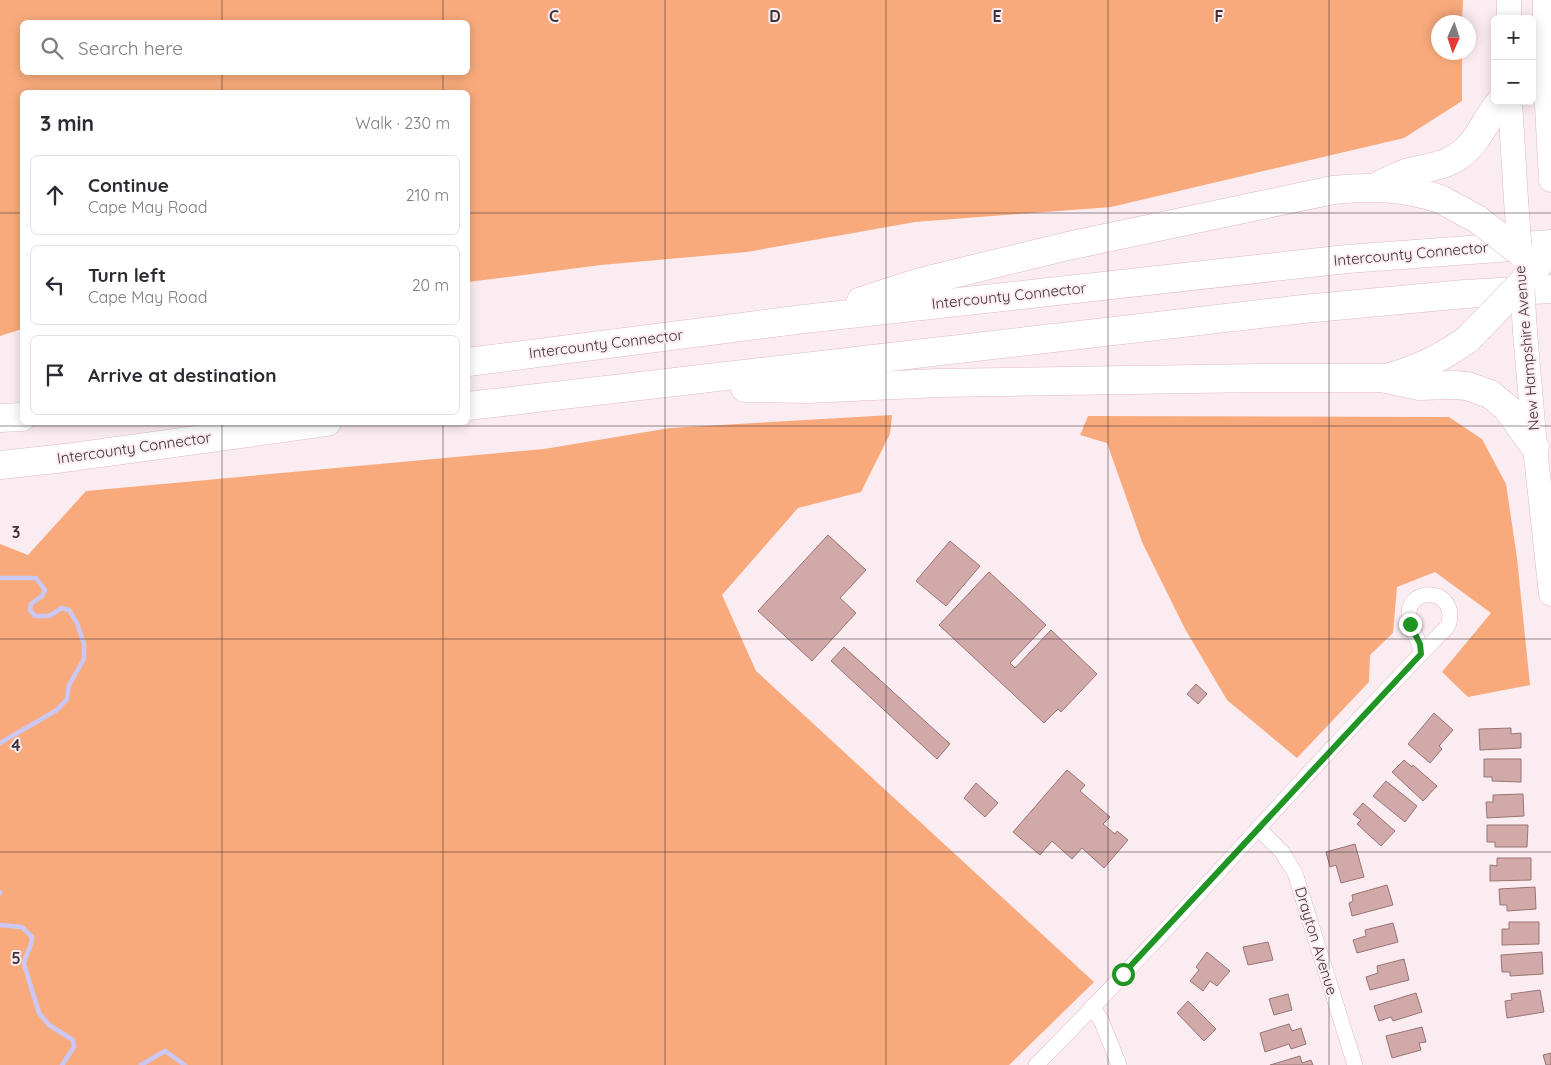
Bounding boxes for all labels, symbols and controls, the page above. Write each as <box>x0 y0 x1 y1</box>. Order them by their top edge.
text: C <box>549 6 559 26</box>
text: D <box>769 6 781 26</box>
text: E <box>992 6 1002 26</box>
text: F <box>1215 6 1224 26</box>
north arrow <box>1431 15 1476 60</box>
map controls <box>1491 15 1536 105</box>
button: + <box>1491 15 1536 60</box>
search box <box>20 20 470 75</box>
icon: search <box>38 34 66 62</box>
text: Search here <box>78 36 183 60</box>
button: − <box>1491 60 1536 105</box>
text: 3 min <box>40 110 94 136</box>
text: Walk · 230 m <box>355 113 450 133</box>
text: Continue <box>88 173 169 197</box>
icon: ahead <box>41 181 69 209</box>
text: 210 m <box>406 185 449 205</box>
text: Cape May Road <box>88 197 207 217</box>
street label: Intercounty Connector <box>1333 237 1489 270</box>
text: Turn left <box>88 263 166 287</box>
street label: New Hampshire Avenue <box>1510 265 1543 431</box>
icon: left <box>41 271 69 299</box>
text: 20 m <box>412 275 449 295</box>
street label: Intercounty Connector <box>931 278 1087 313</box>
text: Cape May Road <box>88 287 207 307</box>
street label: Intercounty Connector <box>528 325 684 362</box>
icon: arrive <box>41 361 69 389</box>
text: Arrive at destination <box>88 363 277 387</box>
street label: Intercounty Connector <box>56 427 212 468</box>
text: 3 <box>12 522 20 542</box>
route end <box>1399 613 1422 636</box>
text: 4 <box>11 735 21 755</box>
street label: Drayton Avenue <box>1291 884 1342 997</box>
text: 5 <box>11 948 21 968</box>
route start <box>1112 963 1135 986</box>

